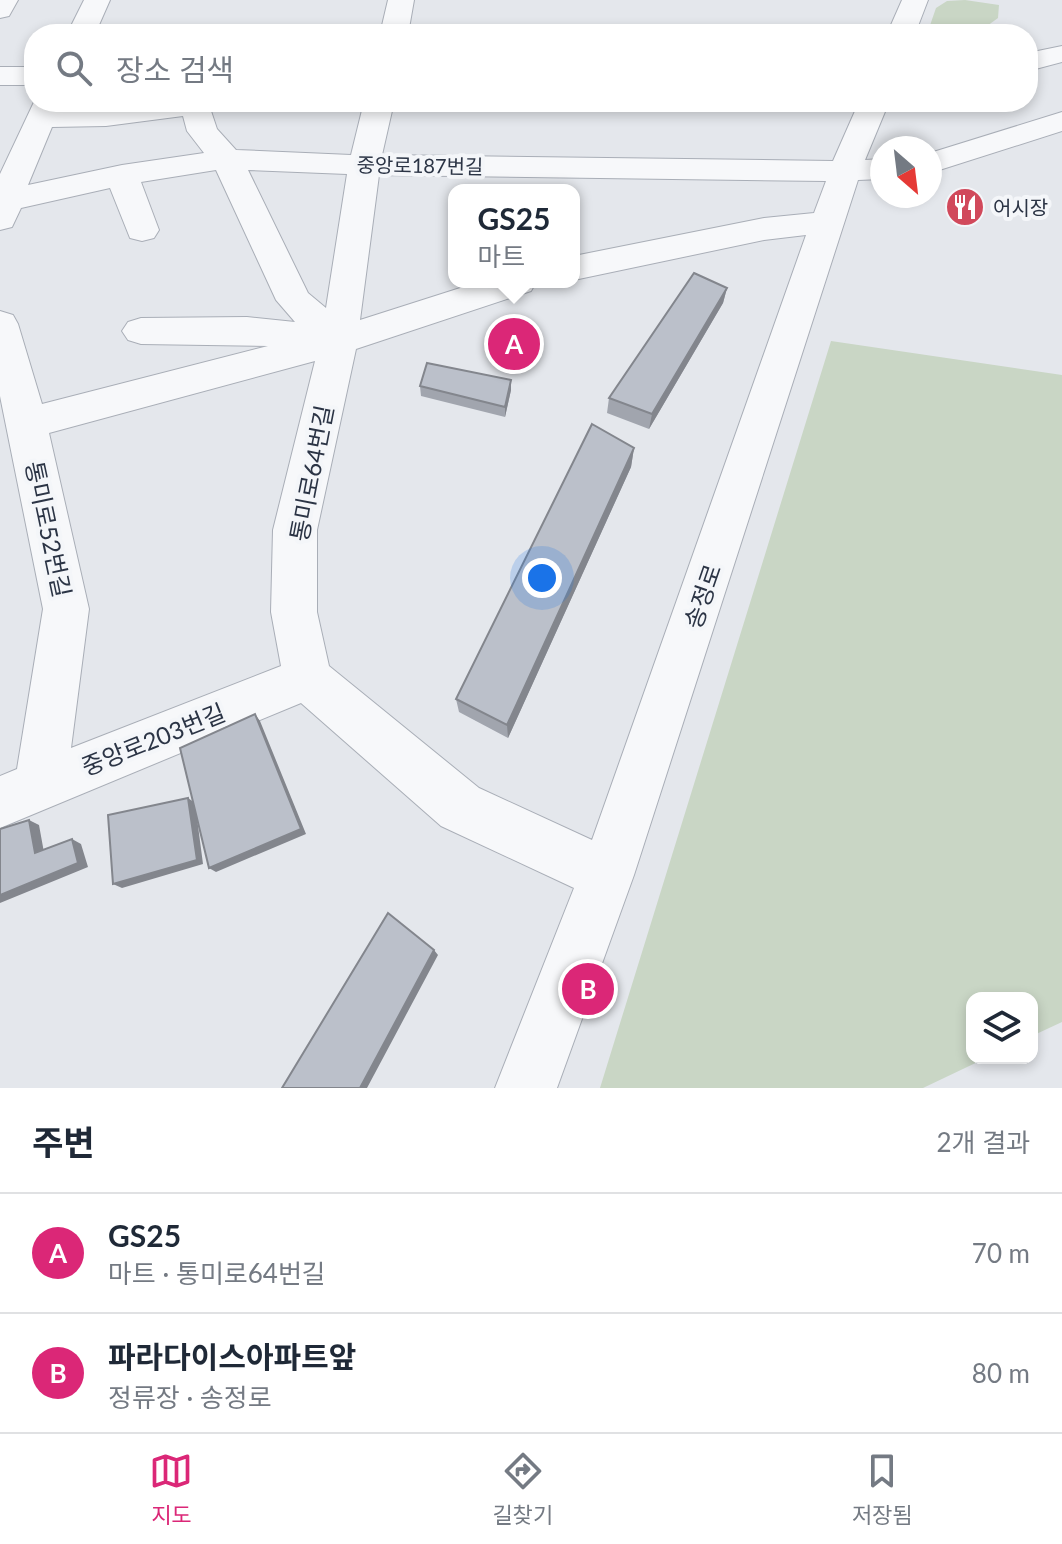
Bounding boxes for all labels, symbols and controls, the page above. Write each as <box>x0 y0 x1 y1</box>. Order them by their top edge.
search box <box>24 24 1038 112</box>
icon: search <box>52 46 96 90</box>
text: 장소 검색 <box>116 51 234 87</box>
north arrow <box>870 136 942 208</box>
street label: 중앙로187번길 <box>356 152 484 178</box>
popup <box>448 184 580 288</box>
restaurant icon: 어시장 <box>944 186 986 228</box>
place label: 어시장 <box>993 195 1048 219</box>
text: GS25 <box>477 200 551 236</box>
text: 마트 <box>477 240 525 272</box>
pin: A <box>488 314 540 374</box>
street label: 통미로64번길 <box>284 402 338 544</box>
street label: 통미로52번길 <box>20 458 78 600</box>
your location <box>522 558 562 598</box>
street label: 송정로 <box>678 560 726 632</box>
street label: 중앙로203번길 <box>77 697 229 781</box>
pin: B <box>562 959 614 1019</box>
map controls <box>966 992 1038 1064</box>
button: layers <box>966 992 1038 1064</box>
text: 주변 <box>32 1121 95 1162</box>
text: 2개 결과 <box>937 1126 1030 1158</box>
text: GS25 <box>108 1217 181 1253</box>
text: A <box>49 1237 67 1269</box>
text: 70 m <box>972 1237 1030 1269</box>
text: 마트 · 통미로64번길 <box>108 1257 326 1289</box>
text: 파라다이스아파트앞 <box>108 1338 356 1374</box>
text: B <box>49 1357 67 1389</box>
text: 80 m <box>972 1357 1030 1389</box>
text: 정류장 · 송정로 <box>108 1381 272 1413</box>
tab: 지도 <box>149 1449 193 1529</box>
tab: 길찾기 <box>492 1449 553 1529</box>
tab: 저장됨 <box>852 1449 913 1529</box>

